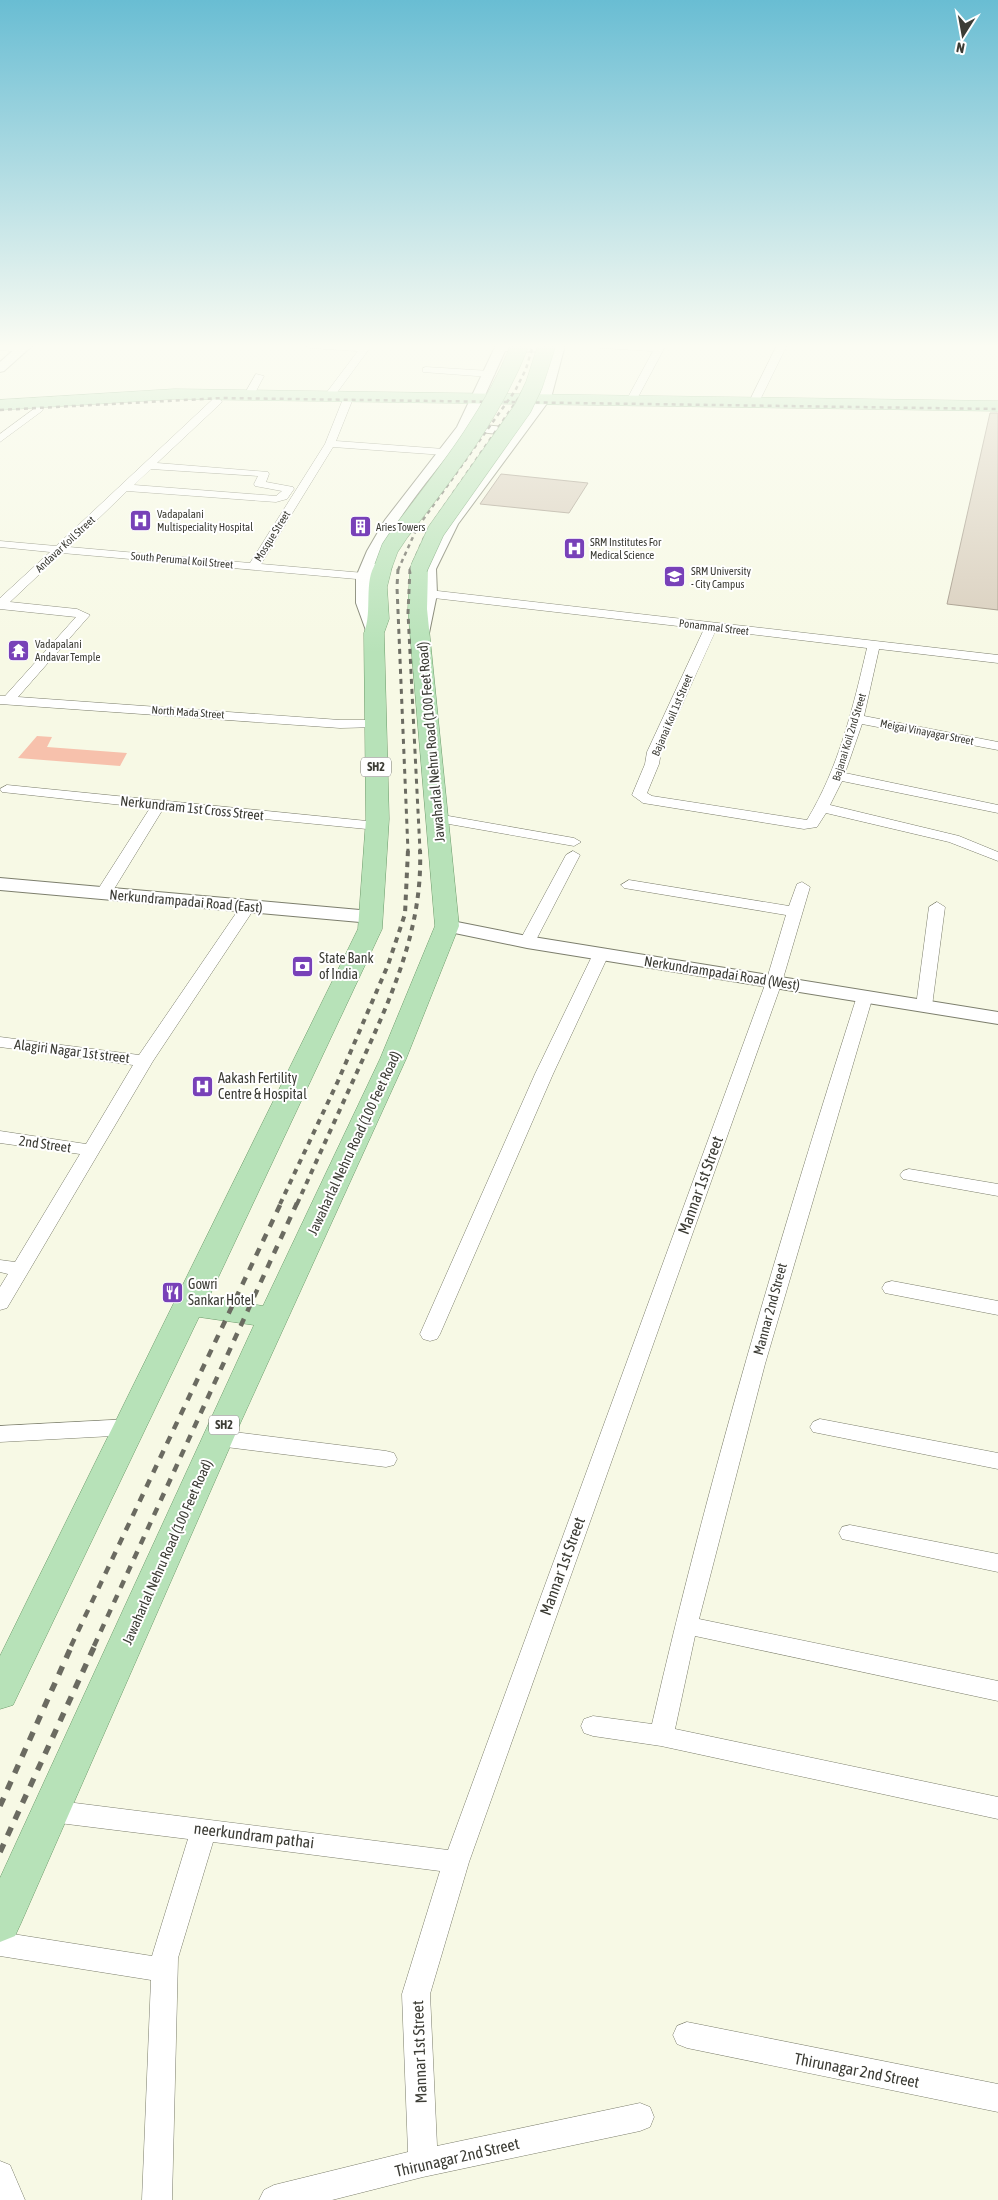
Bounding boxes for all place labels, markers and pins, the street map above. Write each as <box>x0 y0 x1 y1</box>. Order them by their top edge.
hospital icon: Vadapalani Multispeciality Hospital <box>129 508 153 532</box>
place label: Vadapalani Multispeciality Hospital <box>157 508 253 533</box>
building icon: Aries Towers <box>348 515 372 539</box>
place label: Aries Towers <box>376 521 425 533</box>
hospital icon: SRM Institutes For Medical Science <box>562 536 586 560</box>
place label: SRM Institutes For Medical Science <box>590 536 662 561</box>
school or university icon: SRM University - City Campus <box>663 565 687 589</box>
place label: SRM University - City Campus <box>691 565 752 590</box>
temple icon: Vadapalani Andavar Temple <box>7 638 31 662</box>
place label: Vadapalani Andavar Temple <box>35 638 100 663</box>
place label: State Bank of India <box>319 950 374 982</box>
bank icon: State Bank of India <box>291 954 315 978</box>
place label: Aakash Fertility Centre & Hospital <box>218 1070 307 1102</box>
hospital icon: Aakash Fertility Centre & Hospital <box>190 1074 214 1098</box>
place label: Gowri Sankar Hotel <box>188 1276 255 1308</box>
restaurant icon: Gowri Sankar Hotel <box>160 1280 184 1304</box>

